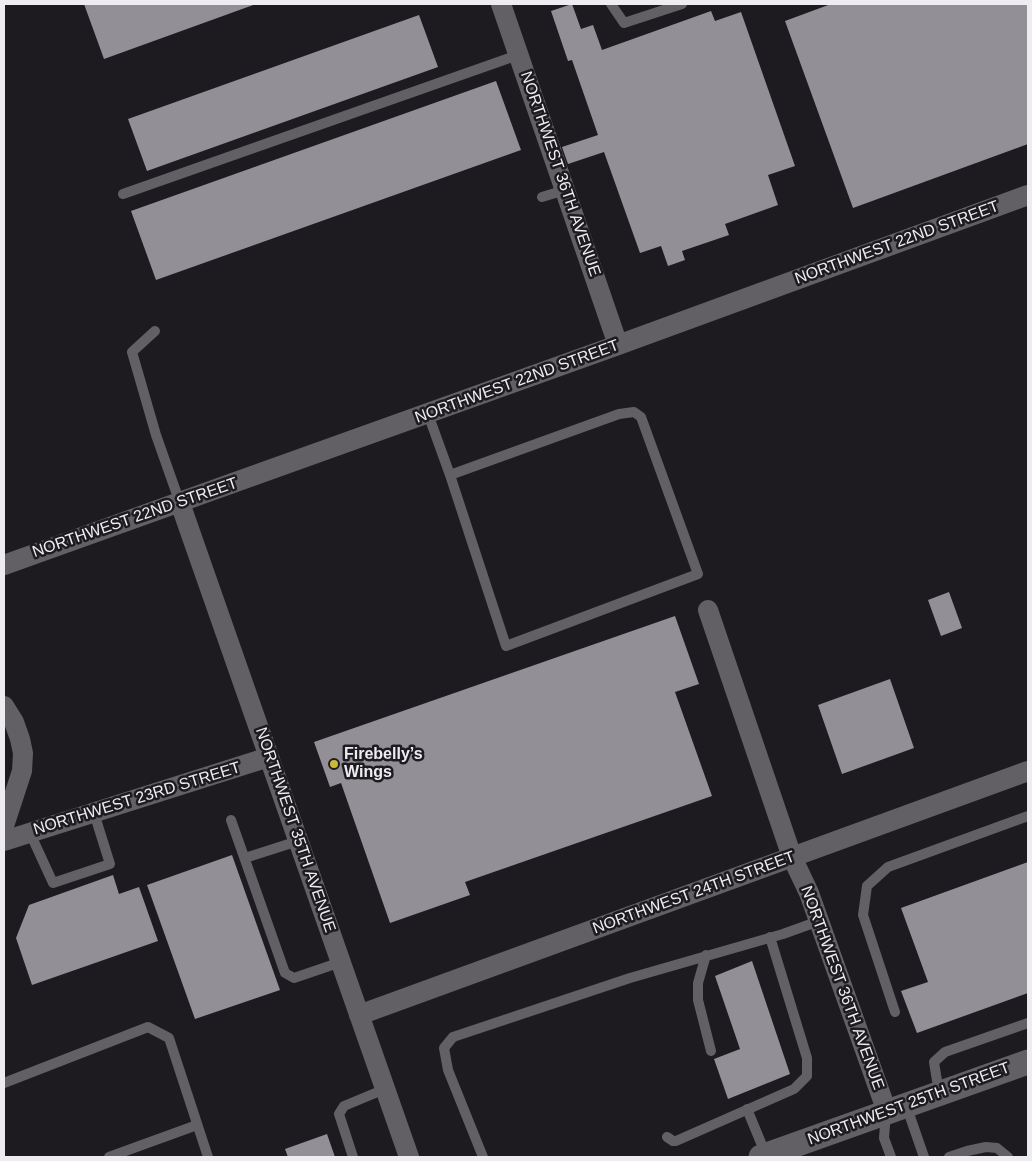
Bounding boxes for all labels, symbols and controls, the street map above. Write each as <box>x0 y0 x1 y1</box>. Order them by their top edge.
street label: NORTHWEST 36TH AVENUE <box>516 69 604 279</box>
street label: NORTHWEST 22ND STREET <box>792 197 1002 289</box>
street label: NORTHWEST 22ND STREET <box>412 336 622 428</box>
street label: NORTHWEST 22ND STREET <box>30 474 240 562</box>
street label: NORTHWEST 35TH AVENUE <box>251 725 339 935</box>
place label: Firebelly’s Wings <box>344 745 423 783</box>
street label: NORTHWEST 23RD STREET <box>31 758 243 840</box>
marker: Firebelly’s Wings <box>328 758 340 770</box>
street label: NORTHWEST 24TH STREET <box>590 847 798 939</box>
street label: NORTHWEST 36TH AVENUE <box>796 883 888 1093</box>
street label: NORTHWEST 25TH STREET <box>805 1058 1013 1150</box>

